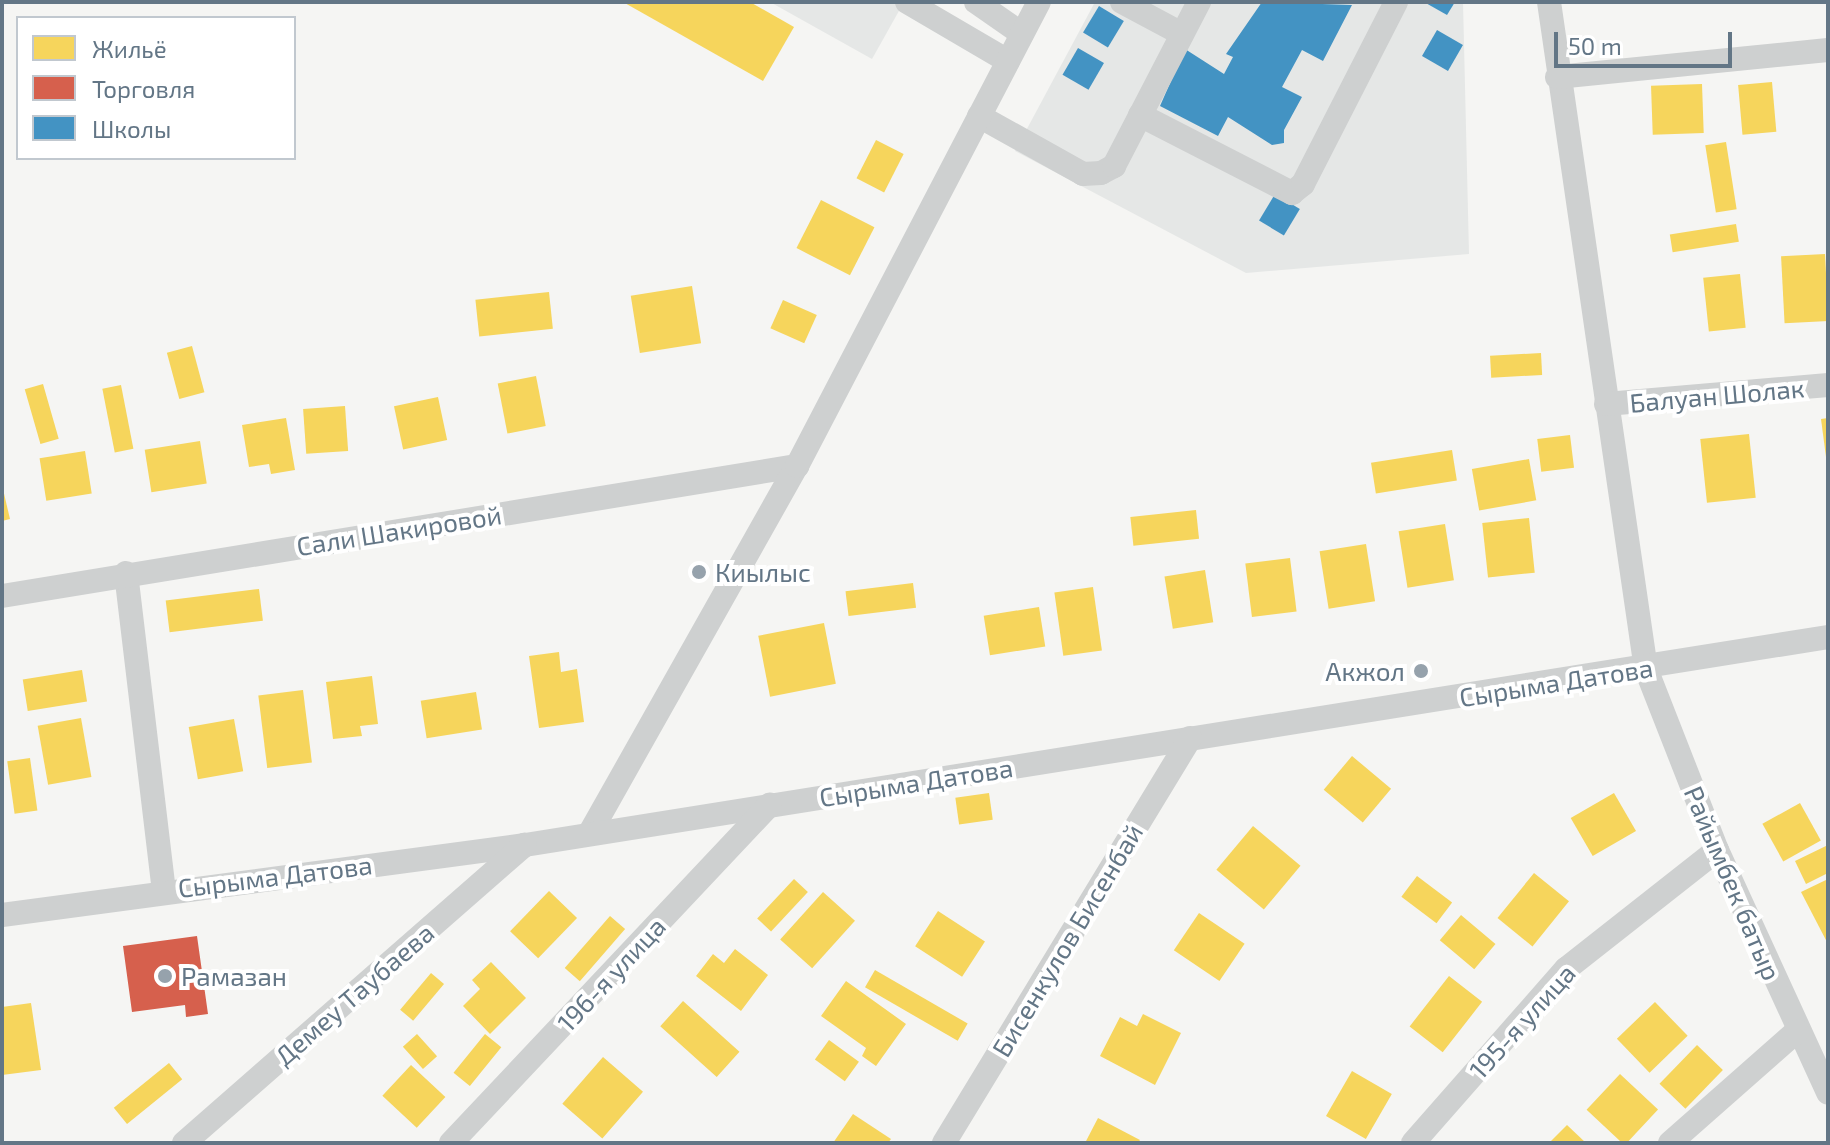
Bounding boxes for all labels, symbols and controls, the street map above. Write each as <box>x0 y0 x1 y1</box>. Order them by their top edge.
legend <box>16 16 296 160</box>
scale bar <box>1558 16 1736 66</box>
text: 50 m <box>1568 31 1622 60</box>
text: Жильё <box>92 34 167 63</box>
text: Торговля <box>92 74 195 103</box>
text: Школы <box>92 114 171 143</box>
street label: Балуан Шолак <box>1628 372 1806 418</box>
street label: Сали Шакировой <box>294 498 504 562</box>
place label: Киылыс <box>715 556 811 588</box>
marker: Киылыс <box>690 563 708 581</box>
street label: Сырыма Датова <box>1457 651 1655 713</box>
place label: Акжол <box>1325 655 1405 687</box>
marker: Акжол <box>1412 662 1430 680</box>
street label: Сырыма Датова <box>817 751 1015 813</box>
street label: Райымбек батыр <box>1678 781 1788 985</box>
street label: Бисенкулов Бисенбай <box>985 818 1149 1062</box>
street label: Сырыма Датова <box>176 849 374 903</box>
street label: 196-я улица <box>550 911 672 1037</box>
street label: Демеу Таубаева <box>268 916 440 1072</box>
street label: 195-я улица <box>1462 957 1582 1085</box>
place label: Рамазан <box>181 960 287 992</box>
marker: Рамазан <box>156 967 174 985</box>

